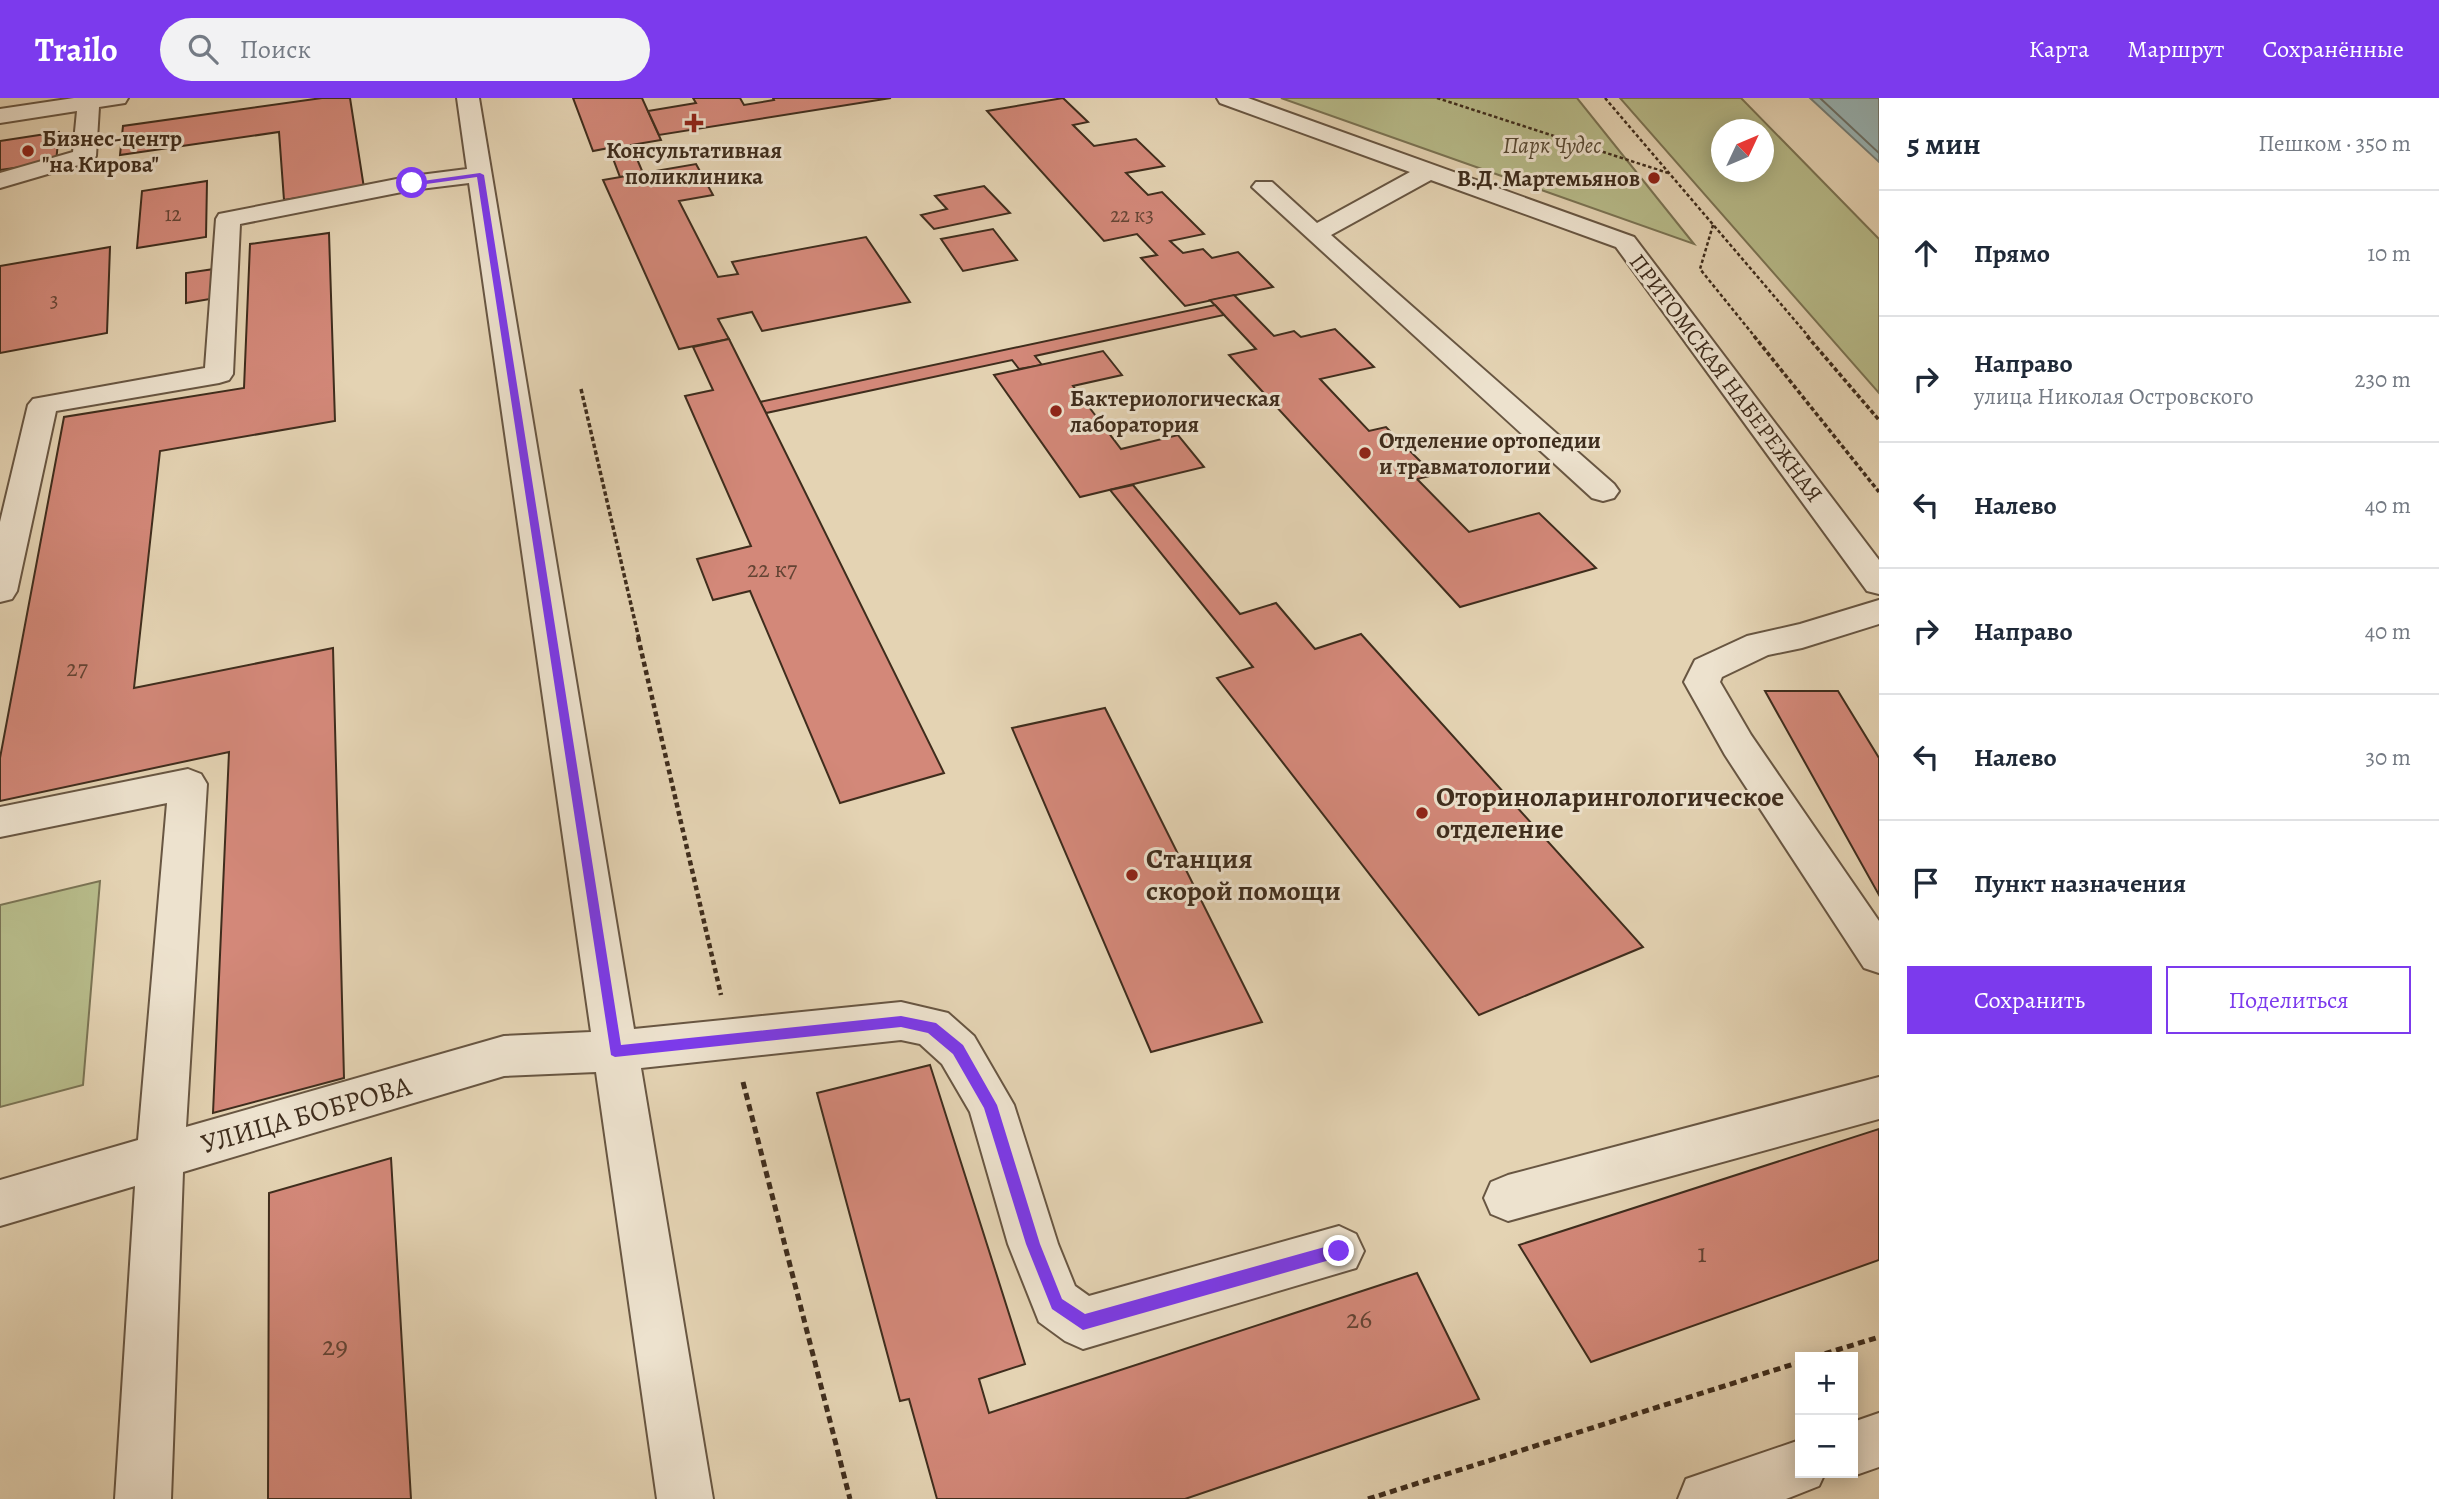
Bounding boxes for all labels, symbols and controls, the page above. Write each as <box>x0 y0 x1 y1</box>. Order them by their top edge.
search box <box>160 18 650 81</box>
text: Trailo <box>35 27 118 72</box>
icon: search <box>184 30 222 68</box>
text: Поиск <box>240 32 311 67</box>
text: Карта <box>2029 33 2089 65</box>
text: Маршрут <box>2127 33 2225 65</box>
text: Сохранённые <box>2263 33 2404 65</box>
marker: Консультативная поликлиника <box>684 113 704 133</box>
north arrow <box>1711 119 1774 182</box>
place label: Бизнес-центр "на Кирова" <box>42 123 182 180</box>
text: 5 мин <box>1907 124 1981 164</box>
text: Пешком · 350 m <box>2258 128 2411 159</box>
park label: Парк Чудес <box>1503 130 1602 161</box>
place label: Консультативная поликлиника <box>606 135 782 192</box>
marker: Бизнес-центр "на Кирова" <box>20 143 36 159</box>
place label: В.Д. Мартемьянов <box>1457 163 1640 194</box>
route start <box>396 167 427 198</box>
marker: В.Д. Мартемьянов <box>1646 170 1662 186</box>
house number: 12 <box>164 200 182 228</box>
house number: 22 к3 <box>1110 201 1154 229</box>
icon: ahead <box>1907 234 1945 272</box>
text: Прямо <box>1974 236 2050 271</box>
text: 10 m <box>2367 238 2411 269</box>
street label: ПРИТОМСКАЯ НАБЕРЕЖНАЯ <box>1622 247 1830 509</box>
house number: 3 <box>50 286 58 314</box>
text: Направо <box>1974 346 2073 381</box>
icon: right <box>1907 360 1945 398</box>
text: 230 m <box>2355 364 2411 395</box>
text: улица Николая Островского <box>1974 381 2254 412</box>
place label: Бактериологическая лаборатория <box>1069 383 1280 440</box>
marker: Бактериологическая лаборатория <box>1048 403 1064 419</box>
place label: Отделение ортопедии и травматологии <box>1379 425 1601 482</box>
marker: Отделение ортопедии и травматологии <box>1357 445 1373 461</box>
icon: left <box>1907 486 1945 524</box>
text: Налево <box>1974 488 2057 523</box>
text: 40 m <box>2365 490 2411 521</box>
house number: 22 к7 <box>747 553 798 585</box>
icon: right <box>1907 612 1945 650</box>
text: Направо <box>1974 614 2073 649</box>
text: 40 m <box>2365 616 2411 647</box>
house number: 27 <box>66 652 89 684</box>
icon: left <box>1907 738 1945 776</box>
text: Налево <box>1974 740 2057 775</box>
text: 30 m <box>2365 742 2411 773</box>
place label: Оториноларингологическое отделение <box>1436 778 1784 848</box>
marker: Оториноларингологическое отделение <box>1414 805 1430 821</box>
place label: Станция скорой помощи <box>1146 840 1341 910</box>
icon: arrive <box>1907 864 1945 902</box>
text: Пункт назначения <box>1974 866 2186 901</box>
marker: Станция скорой помощи <box>1124 867 1140 883</box>
button: Сохранить <box>1907 966 2152 1034</box>
button: Поделиться <box>2166 966 2411 1034</box>
street label: УЛИЦА БОБРОВА <box>197 1067 416 1163</box>
house number: 1 <box>1697 1234 1707 1272</box>
route end <box>1323 1235 1354 1266</box>
house number: 26 <box>1346 1300 1372 1338</box>
house number: 29 <box>322 1327 348 1365</box>
map controls <box>1795 1352 1858 1478</box>
button: + <box>1795 1352 1858 1415</box>
button: − <box>1795 1415 1858 1478</box>

